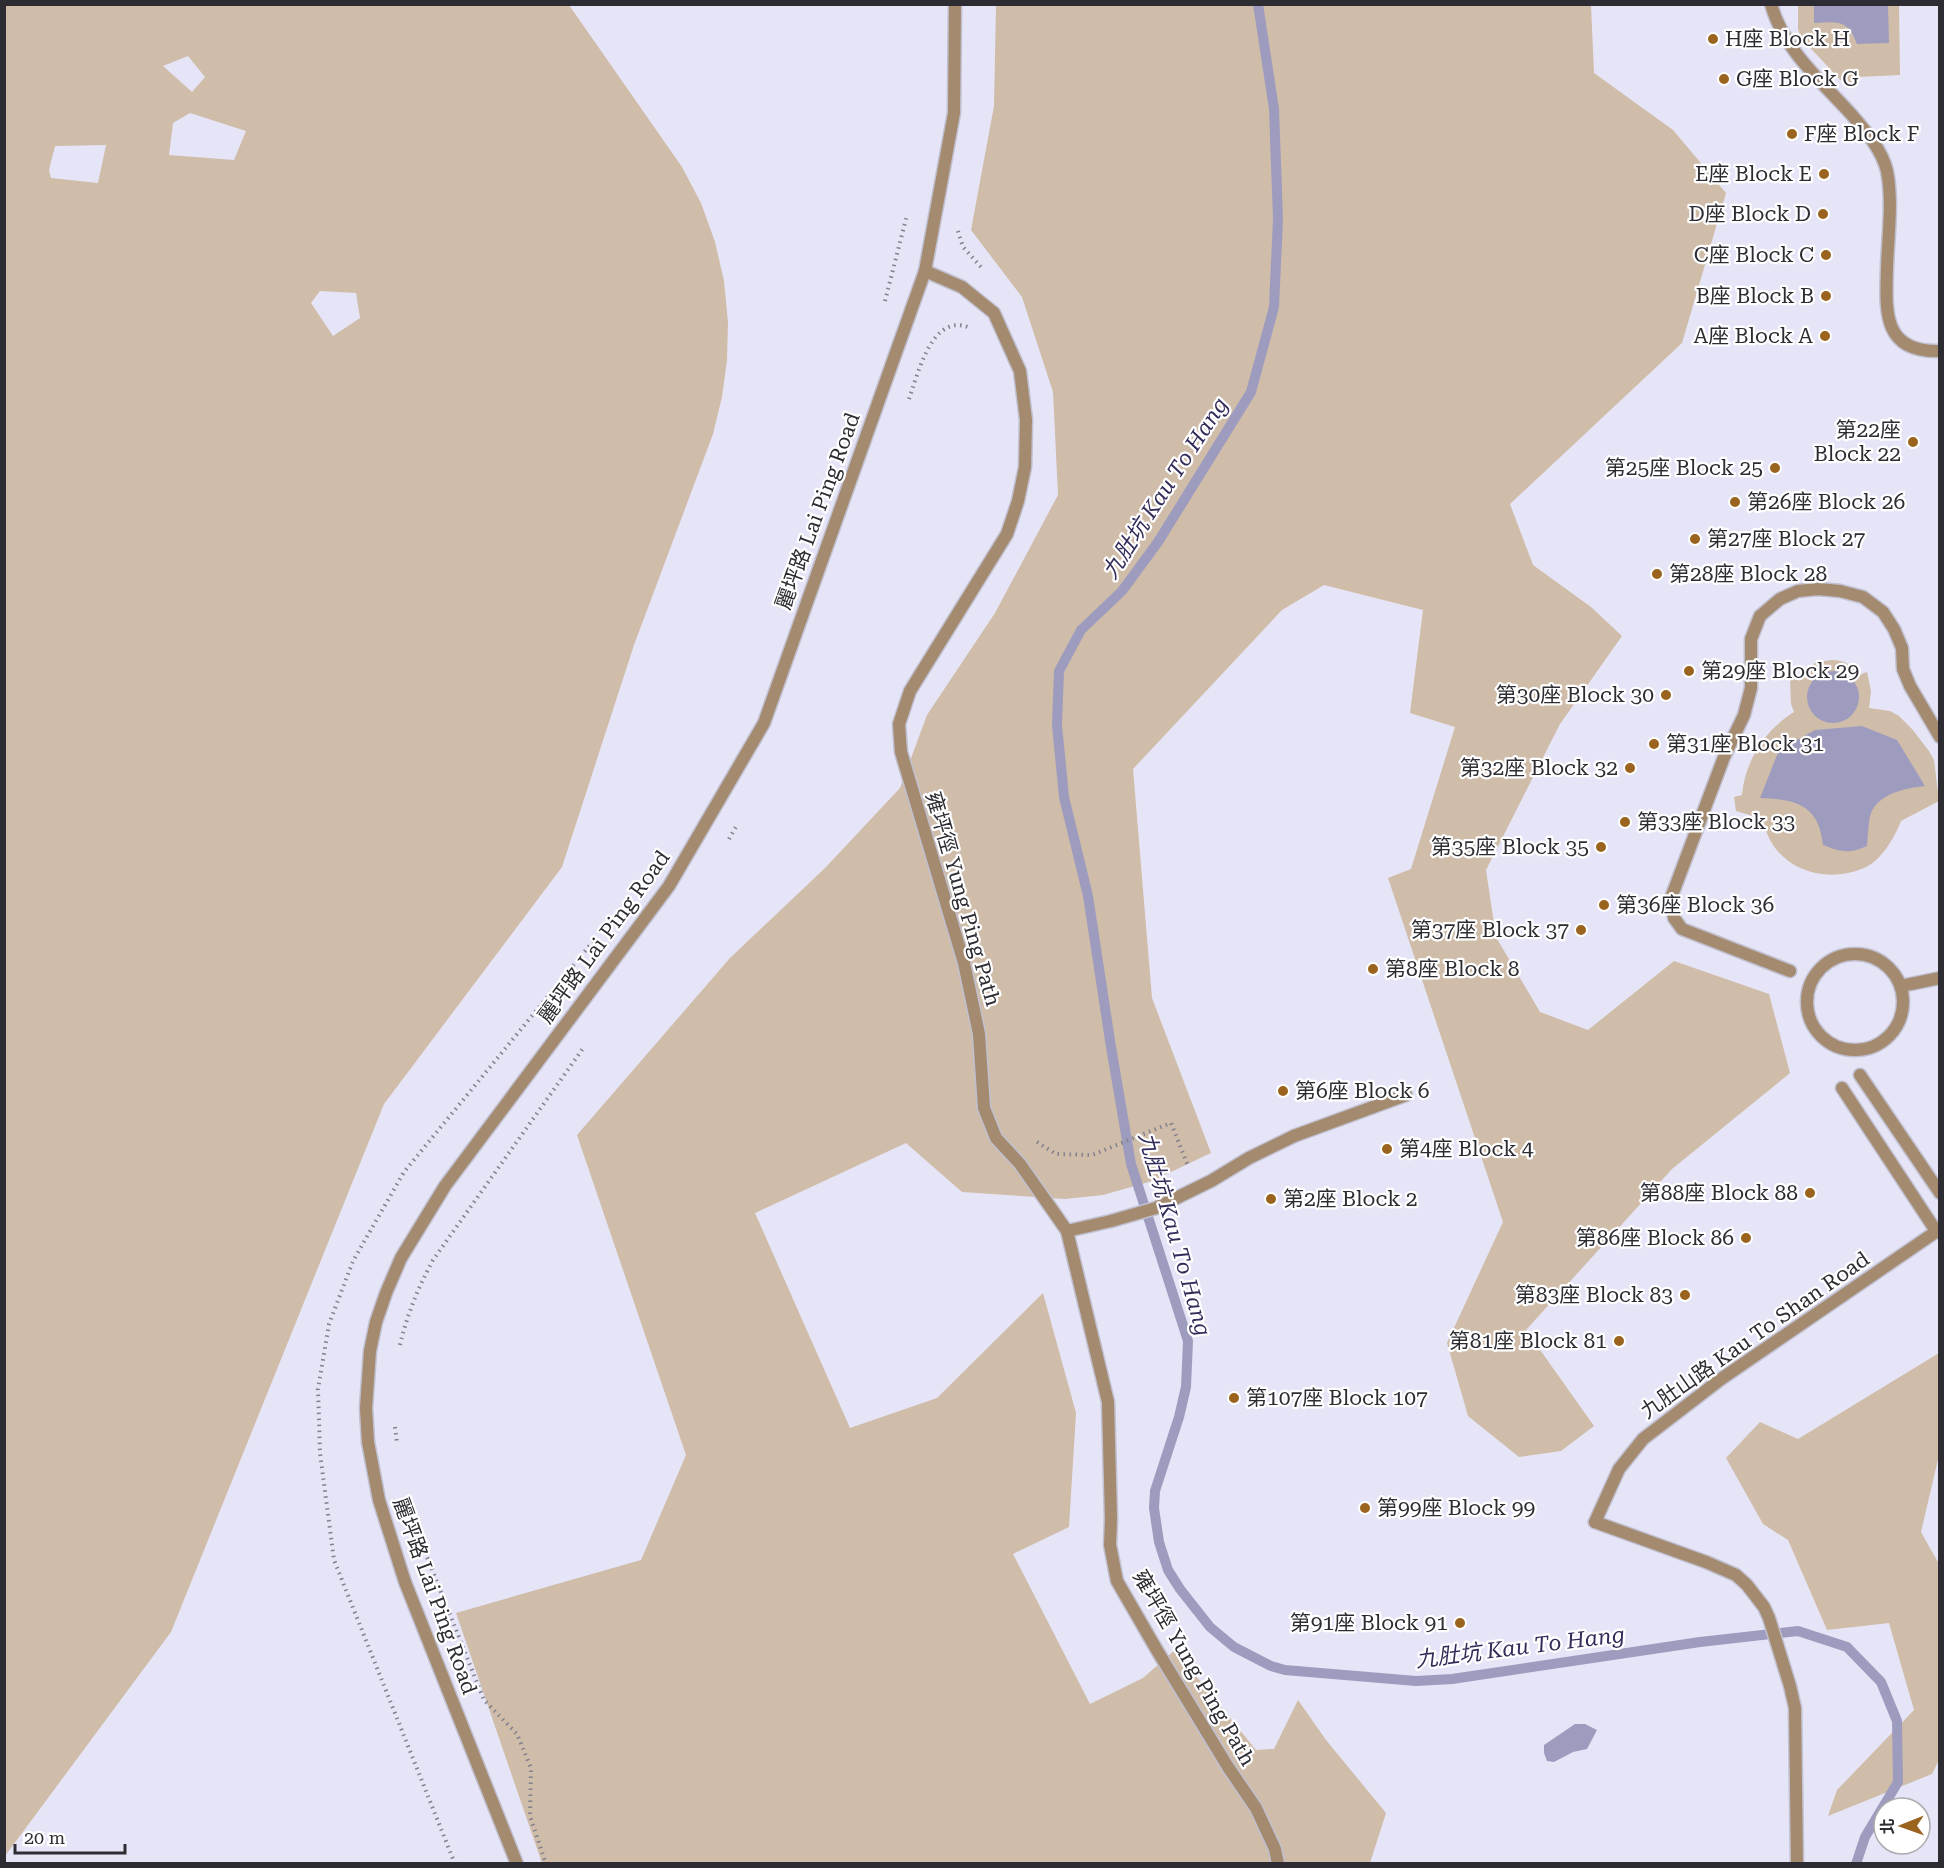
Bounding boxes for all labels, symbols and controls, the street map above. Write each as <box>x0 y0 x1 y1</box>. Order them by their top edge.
place label: H座 Block H <box>1725 27 1850 51</box>
marker: H座 Block H <box>1706 32 1720 46</box>
place label: G座 Block G <box>1736 67 1859 91</box>
marker: G座 Block G <box>1717 72 1731 86</box>
place label: F座 Block F <box>1804 122 1919 146</box>
marker: F座 Block F <box>1785 127 1799 141</box>
place label: E座 Block E <box>1695 162 1812 186</box>
marker: E座 Block E <box>1817 167 1831 181</box>
place label: D座 Block D <box>1688 202 1811 226</box>
marker: D座 Block D <box>1816 207 1830 221</box>
place label: C座 Block C <box>1694 243 1814 267</box>
marker: C座 Block C <box>1819 248 1833 262</box>
place label: B座 Block B <box>1696 284 1814 308</box>
marker: B座 Block B <box>1819 289 1833 303</box>
place label: A座 Block A <box>1694 324 1813 348</box>
marker: A座 Block A <box>1818 329 1832 343</box>
water label: 九肚坑 Kau To Hang <box>1097 393 1233 583</box>
street label: 麗坪路 Lai Ping Road <box>771 409 865 613</box>
place label: 第22座 Block 22 <box>1814 418 1901 466</box>
marker: 第22座 Block 22 <box>1906 435 1920 449</box>
place label: 第25座 Block 25 <box>1605 456 1763 480</box>
marker: 第25座 Block 25 <box>1768 461 1782 475</box>
place label: 第26座 Block 26 <box>1747 490 1905 514</box>
marker: 第26座 Block 26 <box>1728 495 1742 509</box>
place label: 第27座 Block 27 <box>1707 527 1865 551</box>
marker: 第27座 Block 27 <box>1688 532 1702 546</box>
place label: 第28座 Block 28 <box>1669 562 1827 586</box>
marker: 第28座 Block 28 <box>1650 567 1664 581</box>
place label: 第29座 Block 29 <box>1701 659 1859 683</box>
marker: 第29座 Block 29 <box>1682 664 1696 678</box>
place label: 第30座 Block 30 <box>1496 683 1654 707</box>
marker: 第30座 Block 30 <box>1659 688 1673 702</box>
place label: 第31座 Block 31 <box>1666 732 1824 756</box>
marker: 第31座 Block 31 <box>1647 737 1661 751</box>
place label: 第32座 Block 32 <box>1460 756 1618 780</box>
marker: 第32座 Block 32 <box>1623 761 1637 775</box>
street label: 雍坪徑 Yung Ping Path <box>921 789 1005 1009</box>
place label: 第33座 Block 33 <box>1637 810 1795 834</box>
marker: 第33座 Block 33 <box>1618 815 1632 829</box>
place label: 第35座 Block 35 <box>1431 835 1589 859</box>
marker: 第35座 Block 35 <box>1594 840 1608 854</box>
street label: 麗坪路 Lai Ping Road <box>533 846 675 1028</box>
place label: 第36座 Block 36 <box>1616 893 1774 917</box>
marker: 第36座 Block 36 <box>1597 898 1611 912</box>
place label: 第37座 Block 37 <box>1411 918 1569 942</box>
marker: 第37座 Block 37 <box>1574 923 1588 937</box>
place label: 第8座 Block 8 <box>1385 957 1520 981</box>
marker: 第8座 Block 8 <box>1366 962 1380 976</box>
place label: 第6座 Block 6 <box>1295 1079 1430 1103</box>
marker: 第6座 Block 6 <box>1276 1084 1290 1098</box>
water label: 九肚坑 Kau To Hang <box>1134 1129 1216 1339</box>
place label: 第4座 Block 4 <box>1399 1137 1534 1161</box>
marker: 第4座 Block 4 <box>1380 1142 1394 1156</box>
place label: 第88座 Block 88 <box>1640 1181 1798 1205</box>
marker: 第88座 Block 88 <box>1803 1186 1817 1200</box>
place label: 第2座 Block 2 <box>1283 1187 1418 1211</box>
marker: 第2座 Block 2 <box>1264 1192 1278 1206</box>
place label: 第86座 Block 86 <box>1576 1226 1734 1250</box>
marker: 第86座 Block 86 <box>1739 1231 1753 1245</box>
street label: 九肚山路 Kau To Shan Road <box>1636 1246 1874 1423</box>
place label: 第83座 Block 83 <box>1515 1283 1673 1307</box>
marker: 第83座 Block 83 <box>1678 1288 1692 1302</box>
place label: 第81座 Block 81 <box>1449 1329 1607 1353</box>
marker: 第81座 Block 81 <box>1612 1334 1626 1348</box>
place label: 第107座 Block 107 <box>1246 1386 1428 1410</box>
marker: 第107座 Block 107 <box>1227 1391 1241 1405</box>
street label: 麗坪路 Lai Ping Road <box>388 1494 482 1698</box>
place label: 第99座 Block 99 <box>1377 1496 1535 1520</box>
marker: 第99座 Block 99 <box>1358 1501 1372 1515</box>
street label: 雍坪徑 Yung Ping Path <box>1128 1566 1260 1771</box>
place label: 第91座 Block 91 <box>1290 1611 1448 1635</box>
marker: 第91座 Block 91 <box>1453 1616 1467 1630</box>
water label: 九肚坑 Kau To Hang <box>1414 1622 1626 1672</box>
north arrow <box>1872 1796 1932 1856</box>
scale bar <box>15 1817 124 1855</box>
text: 北 <box>1878 1818 1897 1834</box>
text: 20 m <box>24 1827 65 1848</box>

